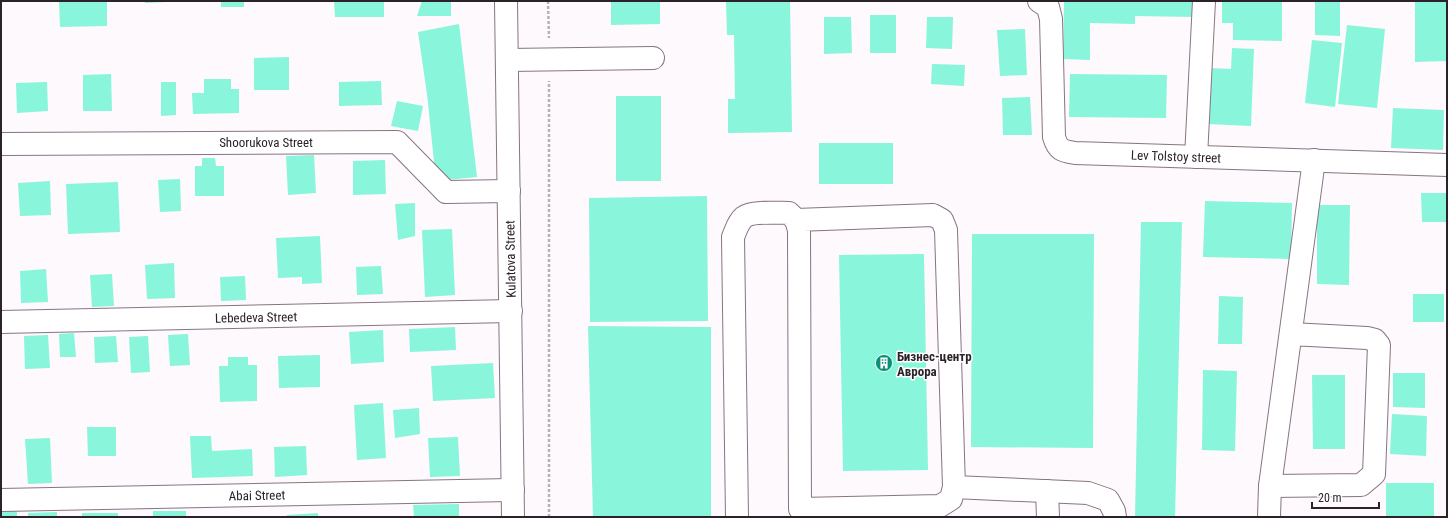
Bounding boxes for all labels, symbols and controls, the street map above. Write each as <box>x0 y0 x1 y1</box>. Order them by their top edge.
street label: Shoorukova Street <box>219 135 313 150</box>
street label: Lev Tolstoy street <box>1131 147 1221 166</box>
street label: Kulatova Street <box>502 220 519 298</box>
street label: Lebedeva Street <box>215 309 297 326</box>
place label: Бизнес-центр Аврора <box>897 349 972 379</box>
building icon: Бизнес-центр Аврора <box>874 353 894 373</box>
scale bar <box>1312 484 1379 510</box>
street label: Abai Street <box>229 488 286 503</box>
text: 20 m <box>1318 491 1342 505</box>

